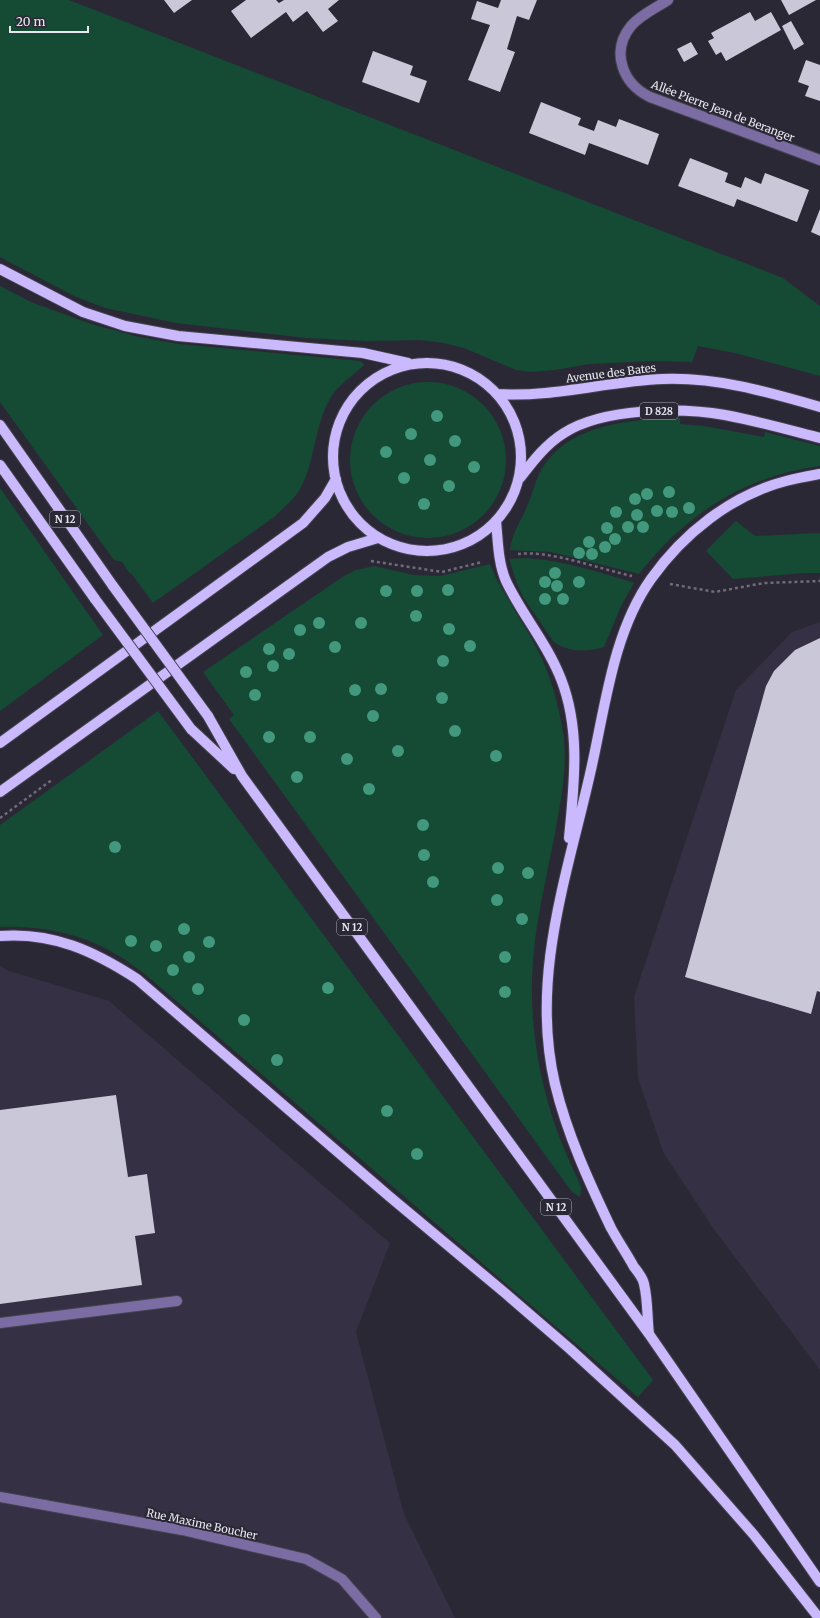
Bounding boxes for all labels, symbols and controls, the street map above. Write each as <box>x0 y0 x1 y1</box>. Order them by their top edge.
scale bar <box>10 8 88 34</box>
text: 20 m <box>16 14 45 29</box>
street label: Allée Pierre Jean de Beranger <box>648 77 797 145</box>
street label: Avenue des Bates <box>564 361 657 386</box>
road number: D 828 <box>640 403 678 419</box>
road number: N 12 <box>50 511 80 527</box>
road number: N 12 <box>337 919 367 935</box>
road number: N 12 <box>541 1199 571 1215</box>
street label: Rue Maxime Boucher <box>145 1505 259 1543</box>

